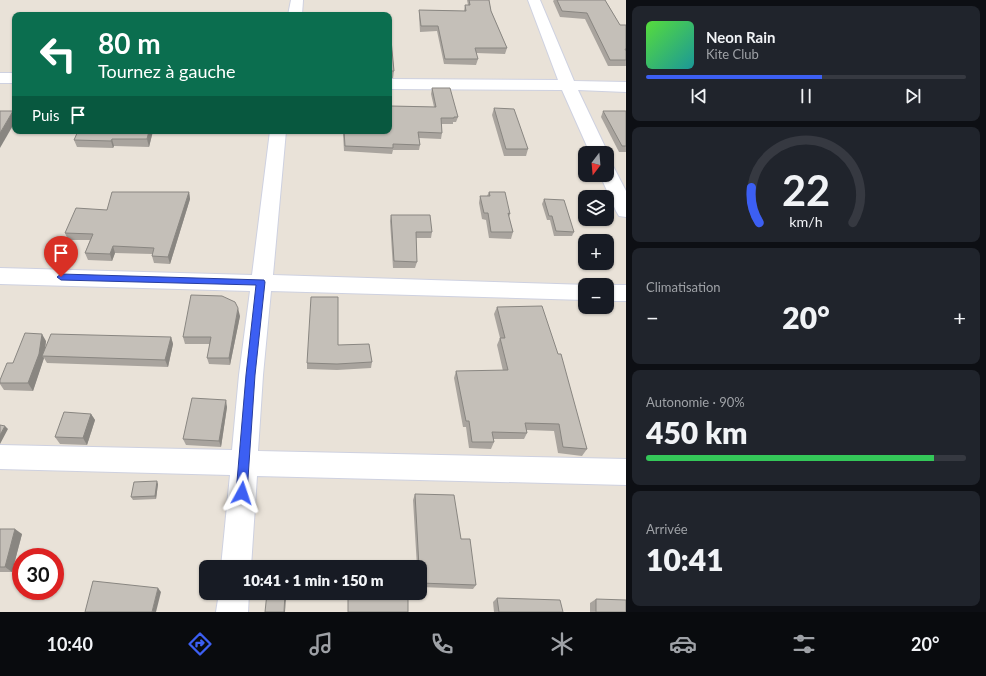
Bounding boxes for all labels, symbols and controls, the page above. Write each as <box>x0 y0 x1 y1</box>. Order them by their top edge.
text: 80 m <box>98 26 161 60</box>
icon: left <box>32 28 84 80</box>
text: Neon Rain <box>706 28 775 46</box>
text: Kite Club <box>706 46 759 62</box>
text: Tournez à gauche <box>98 60 236 82</box>
icon: previous <box>688 85 710 107</box>
icon: pause <box>795 85 817 107</box>
icon: next <box>902 85 924 107</box>
icon: arrive <box>67 104 89 126</box>
text: Puis <box>32 106 59 124</box>
north arrow <box>578 146 614 182</box>
map controls <box>578 146 614 314</box>
text: 22 <box>782 165 830 215</box>
button: layers <box>578 190 614 226</box>
text: km/h <box>789 212 823 229</box>
button: + <box>578 234 614 270</box>
pin <box>44 236 78 277</box>
icon: arrive <box>50 242 72 264</box>
button: − <box>578 278 614 314</box>
text: Climatisation <box>646 279 721 295</box>
text: 20° <box>782 299 830 335</box>
text: − <box>646 304 659 331</box>
text: + <box>953 304 966 331</box>
text: Autonomie · 90% <box>646 394 745 410</box>
text: 450 km <box>646 414 747 450</box>
position arrow <box>221 472 263 514</box>
text: Arrivée <box>646 521 688 537</box>
text: 10:41 <box>646 541 724 577</box>
speed limit sign: 30 <box>12 548 64 600</box>
text: 10:41 · 1 min · 150 m <box>242 571 384 589</box>
icon: directions <box>186 630 214 658</box>
icon: music <box>307 630 335 658</box>
icon: phone <box>428 630 456 658</box>
icon: climate <box>548 630 576 658</box>
icon: car <box>669 630 697 658</box>
icon: filters <box>790 630 818 658</box>
text: 10:40 <box>46 633 93 655</box>
text: 20° <box>911 633 939 655</box>

